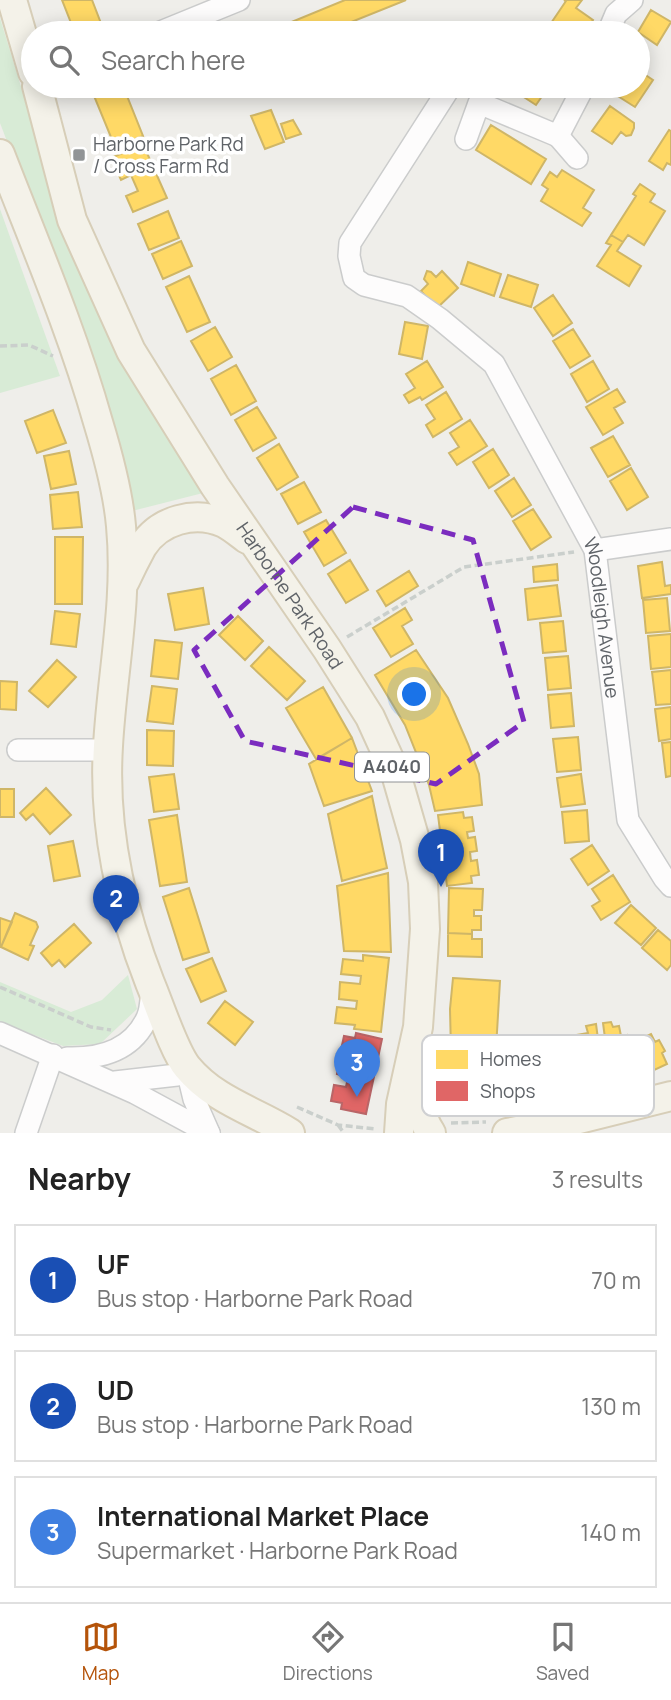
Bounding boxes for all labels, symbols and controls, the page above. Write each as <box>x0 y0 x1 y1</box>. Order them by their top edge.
search box <box>21 21 650 98</box>
icon: search <box>45 41 83 79</box>
text: Search here <box>101 42 246 78</box>
place label: Harborne Park Rd / Cross Farm Rd <box>93 131 244 179</box>
marker: Harborne Park Rd / Cross Farm Rd <box>71 147 87 163</box>
street label: Harborne Park Road <box>231 517 349 674</box>
street label: Woodleigh Avenue <box>578 533 626 700</box>
your location <box>397 677 431 711</box>
road number: A4040 <box>355 752 429 782</box>
pin: 1 <box>418 829 464 887</box>
pin: 2 <box>93 875 139 933</box>
legend <box>422 1035 654 1116</box>
pin: 3 <box>334 1039 380 1097</box>
text: Homes <box>480 1046 541 1072</box>
text: Shops <box>480 1078 535 1104</box>
text: Nearby <box>28 1158 131 1199</box>
text: 3 results <box>552 1163 643 1195</box>
text: UF <box>97 1246 129 1282</box>
text: 1 <box>48 1264 58 1296</box>
text: 70 m <box>591 1264 641 1296</box>
text: Bus stop · Harborne Park Road <box>97 1282 413 1314</box>
text: UD <box>97 1372 134 1408</box>
text: 2 <box>46 1390 60 1422</box>
text: 130 m <box>581 1390 641 1422</box>
text: Bus stop · Harborne Park Road <box>97 1408 413 1440</box>
text: International Market Place <box>97 1498 429 1534</box>
text: 3 <box>46 1516 60 1548</box>
text: 140 m <box>580 1516 641 1548</box>
text: Supermarket · Harborne Park Road <box>97 1534 458 1566</box>
tab: Map <box>82 1618 120 1686</box>
tab: Directions <box>283 1618 373 1686</box>
tab: Saved <box>536 1618 589 1686</box>

